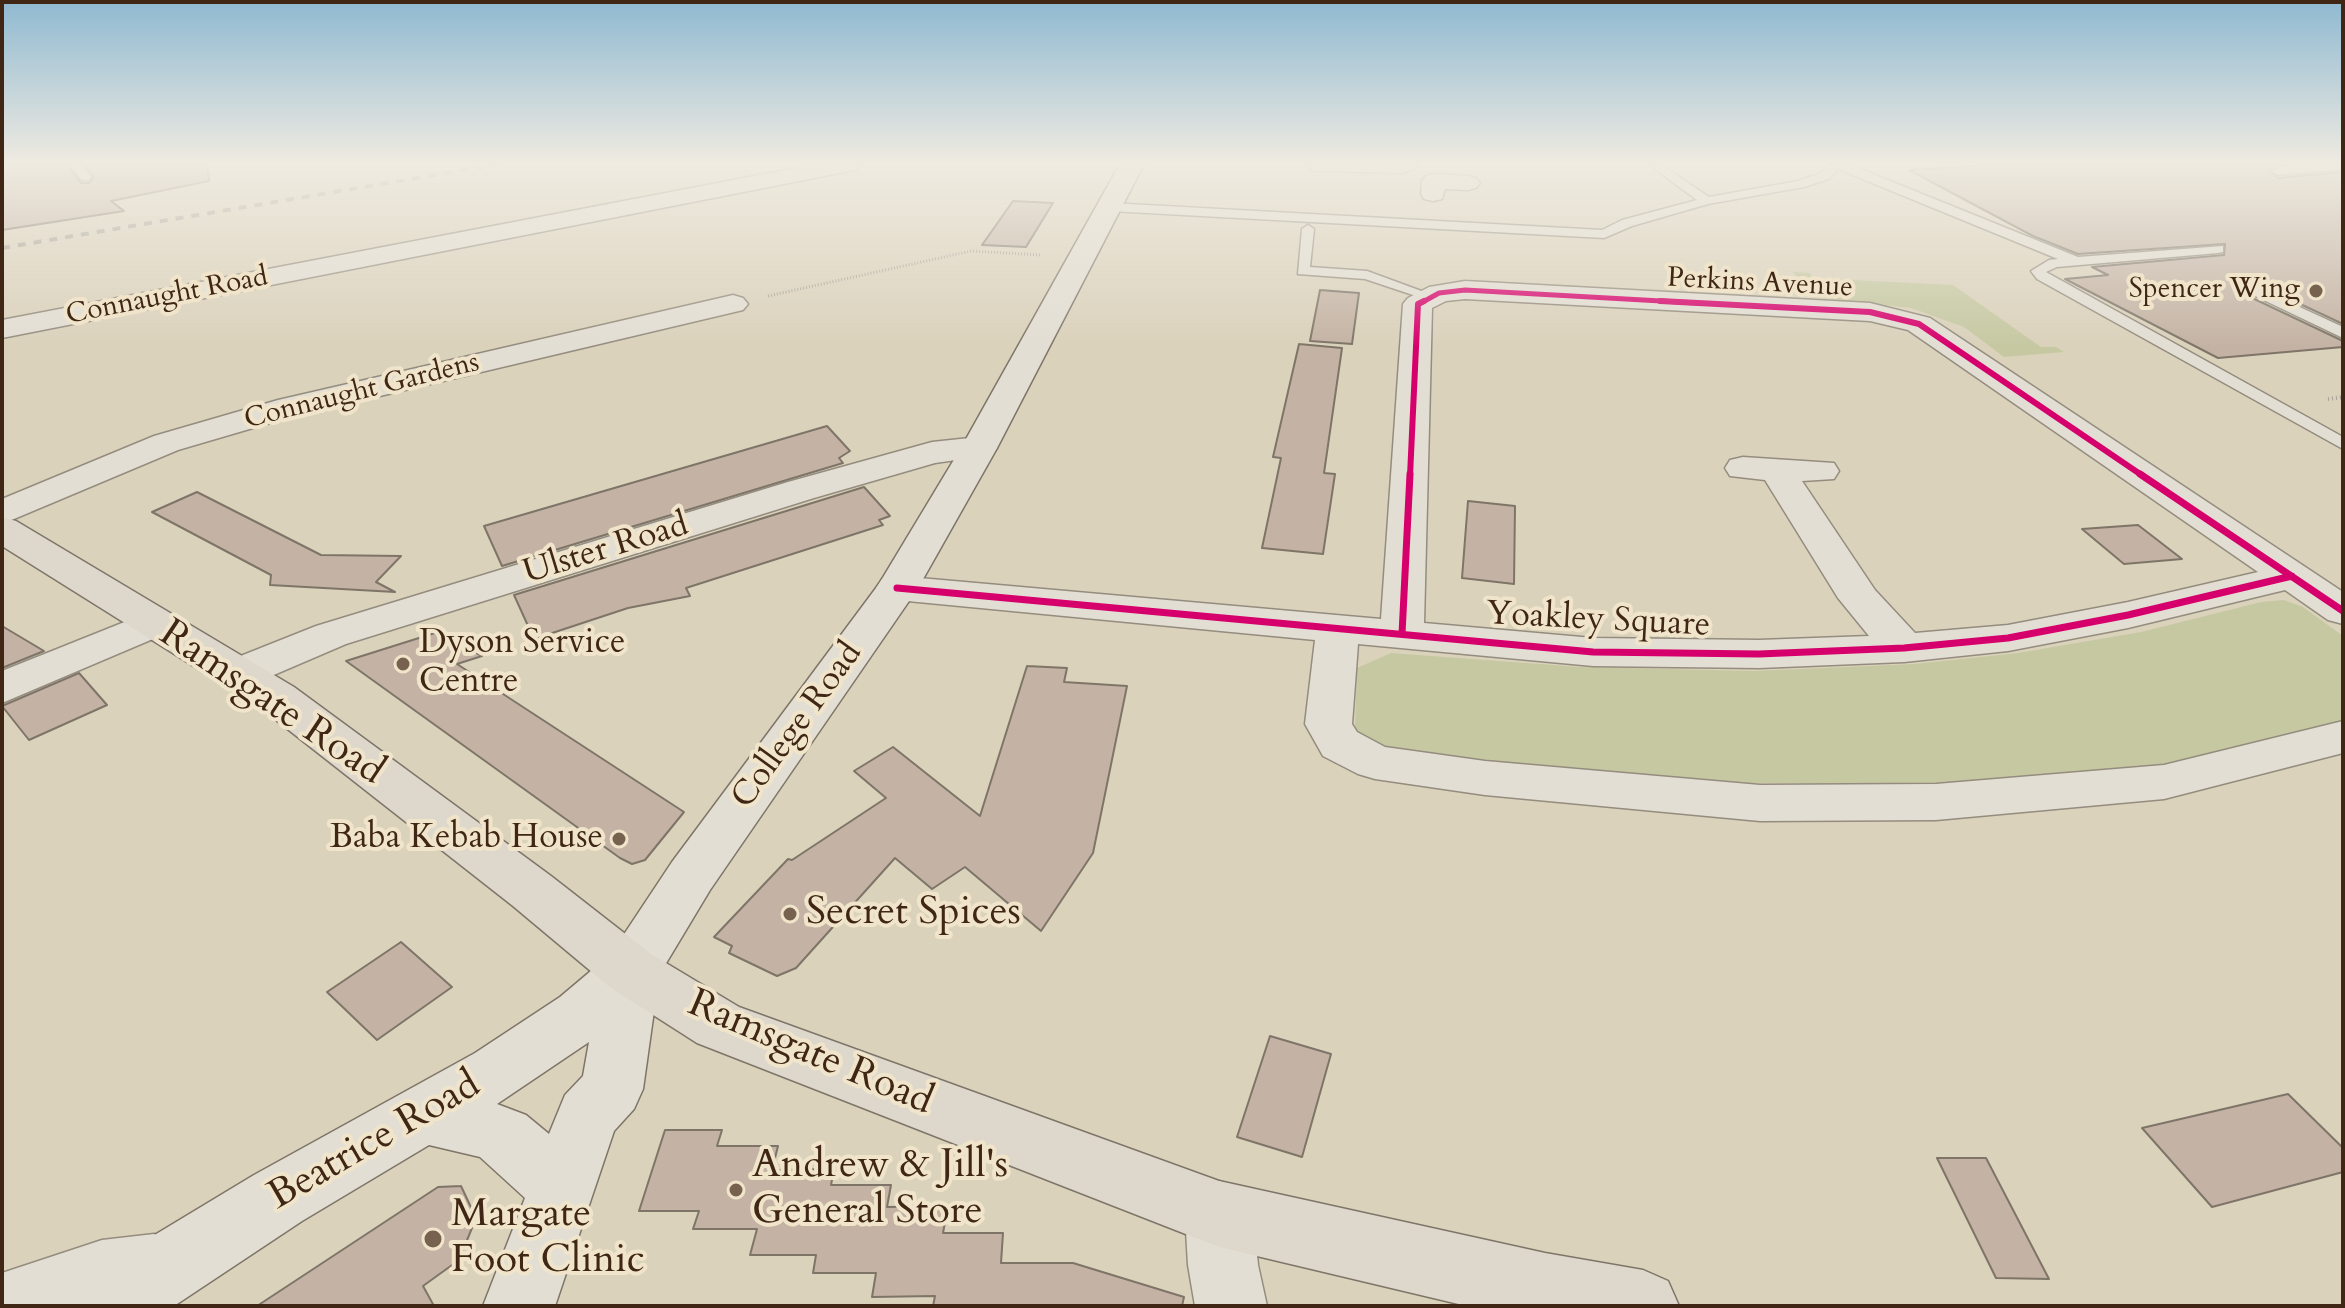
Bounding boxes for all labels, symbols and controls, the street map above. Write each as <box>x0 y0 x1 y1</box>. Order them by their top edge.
street label: Connaught Road <box>63 261 271 333</box>
street label: Perkins Avenue <box>1666 262 1854 306</box>
place label: Spencer Wing <box>2129 274 2300 308</box>
marker: Spencer Wing <box>2307 282 2325 300</box>
street label: Connaught Gardens <box>241 347 483 437</box>
street label: Ulster Road <box>519 506 693 594</box>
street label: Yoakley Square <box>1485 595 1711 647</box>
street label: Ramsgate Road <box>149 611 393 797</box>
place label: Dyson Service Centre <box>419 624 625 704</box>
street label: College Road <box>724 635 872 817</box>
marker: Dyson Service Centre <box>394 655 412 673</box>
place label: Baba Kebab House <box>330 819 603 859</box>
marker: Baba Kebab House <box>610 830 628 848</box>
place label: Secret Spices <box>806 890 1021 938</box>
marker: Secret Spices <box>781 905 799 923</box>
street label: Ramsgate Road <box>680 981 940 1127</box>
street label: Beatrice Road <box>261 1062 489 1222</box>
place label: Andrew & Jill's General Store <box>752 1143 1008 1237</box>
marker: Andrew & Jill's General Store <box>727 1181 745 1199</box>
place label: Margate Foot Clinic <box>451 1192 645 1286</box>
marker: Margate Foot Clinic <box>422 1228 444 1250</box>

